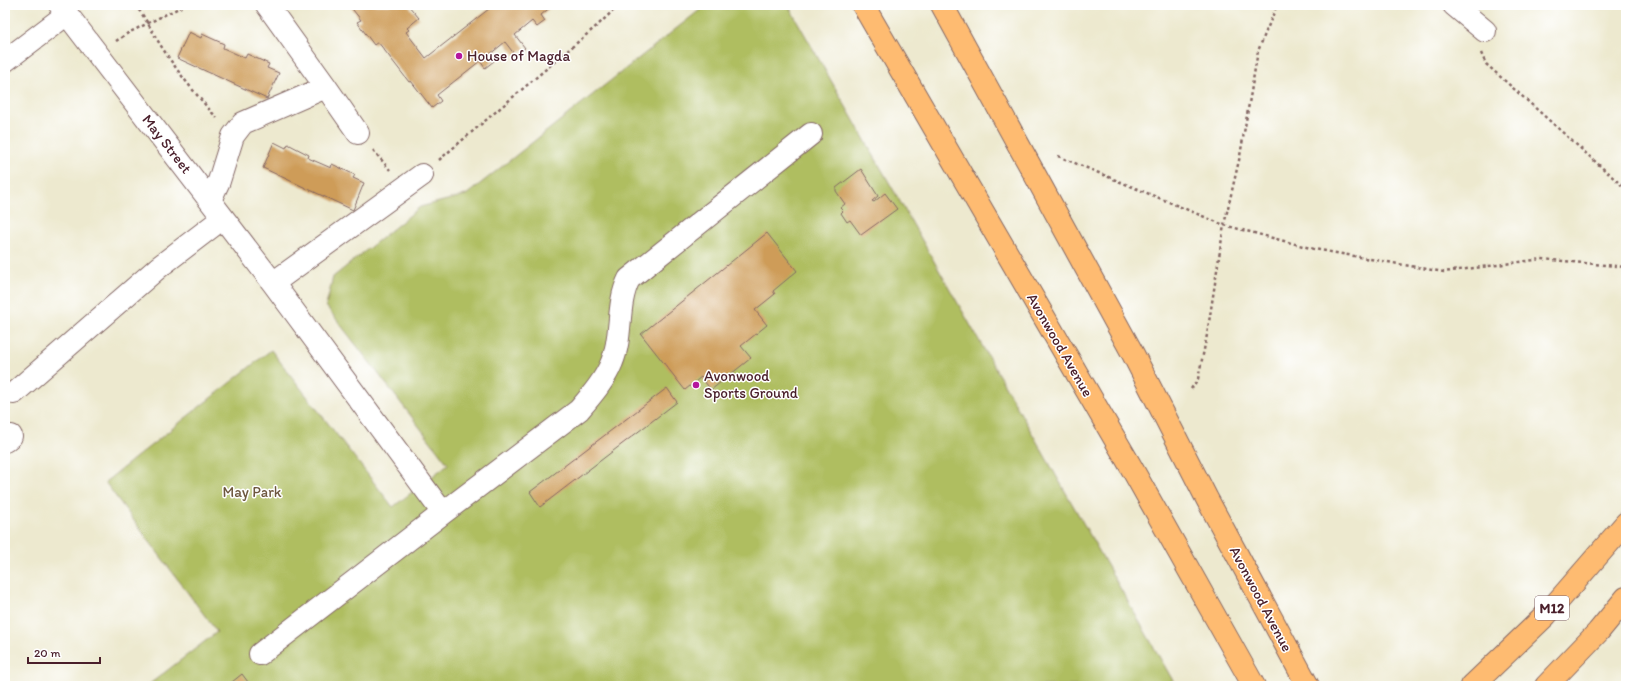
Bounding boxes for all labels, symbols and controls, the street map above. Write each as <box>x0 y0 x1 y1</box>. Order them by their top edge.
place label: House of Magda <box>467 47 570 65</box>
marker: House of Magda <box>454 51 464 61</box>
street label: May Street <box>138 111 196 177</box>
street label: Avonwood Avenue <box>1023 290 1097 400</box>
place label: Avonwood Sports Ground <box>704 367 799 402</box>
marker: Avonwood Sports Ground <box>691 380 701 390</box>
park label: May Park <box>222 483 282 501</box>
street label: Avonwood Avenue <box>1226 543 1296 655</box>
road number: M12 <box>1535 596 1569 620</box>
scale bar <box>28 639 100 665</box>
text: 20 m <box>34 646 61 660</box>

